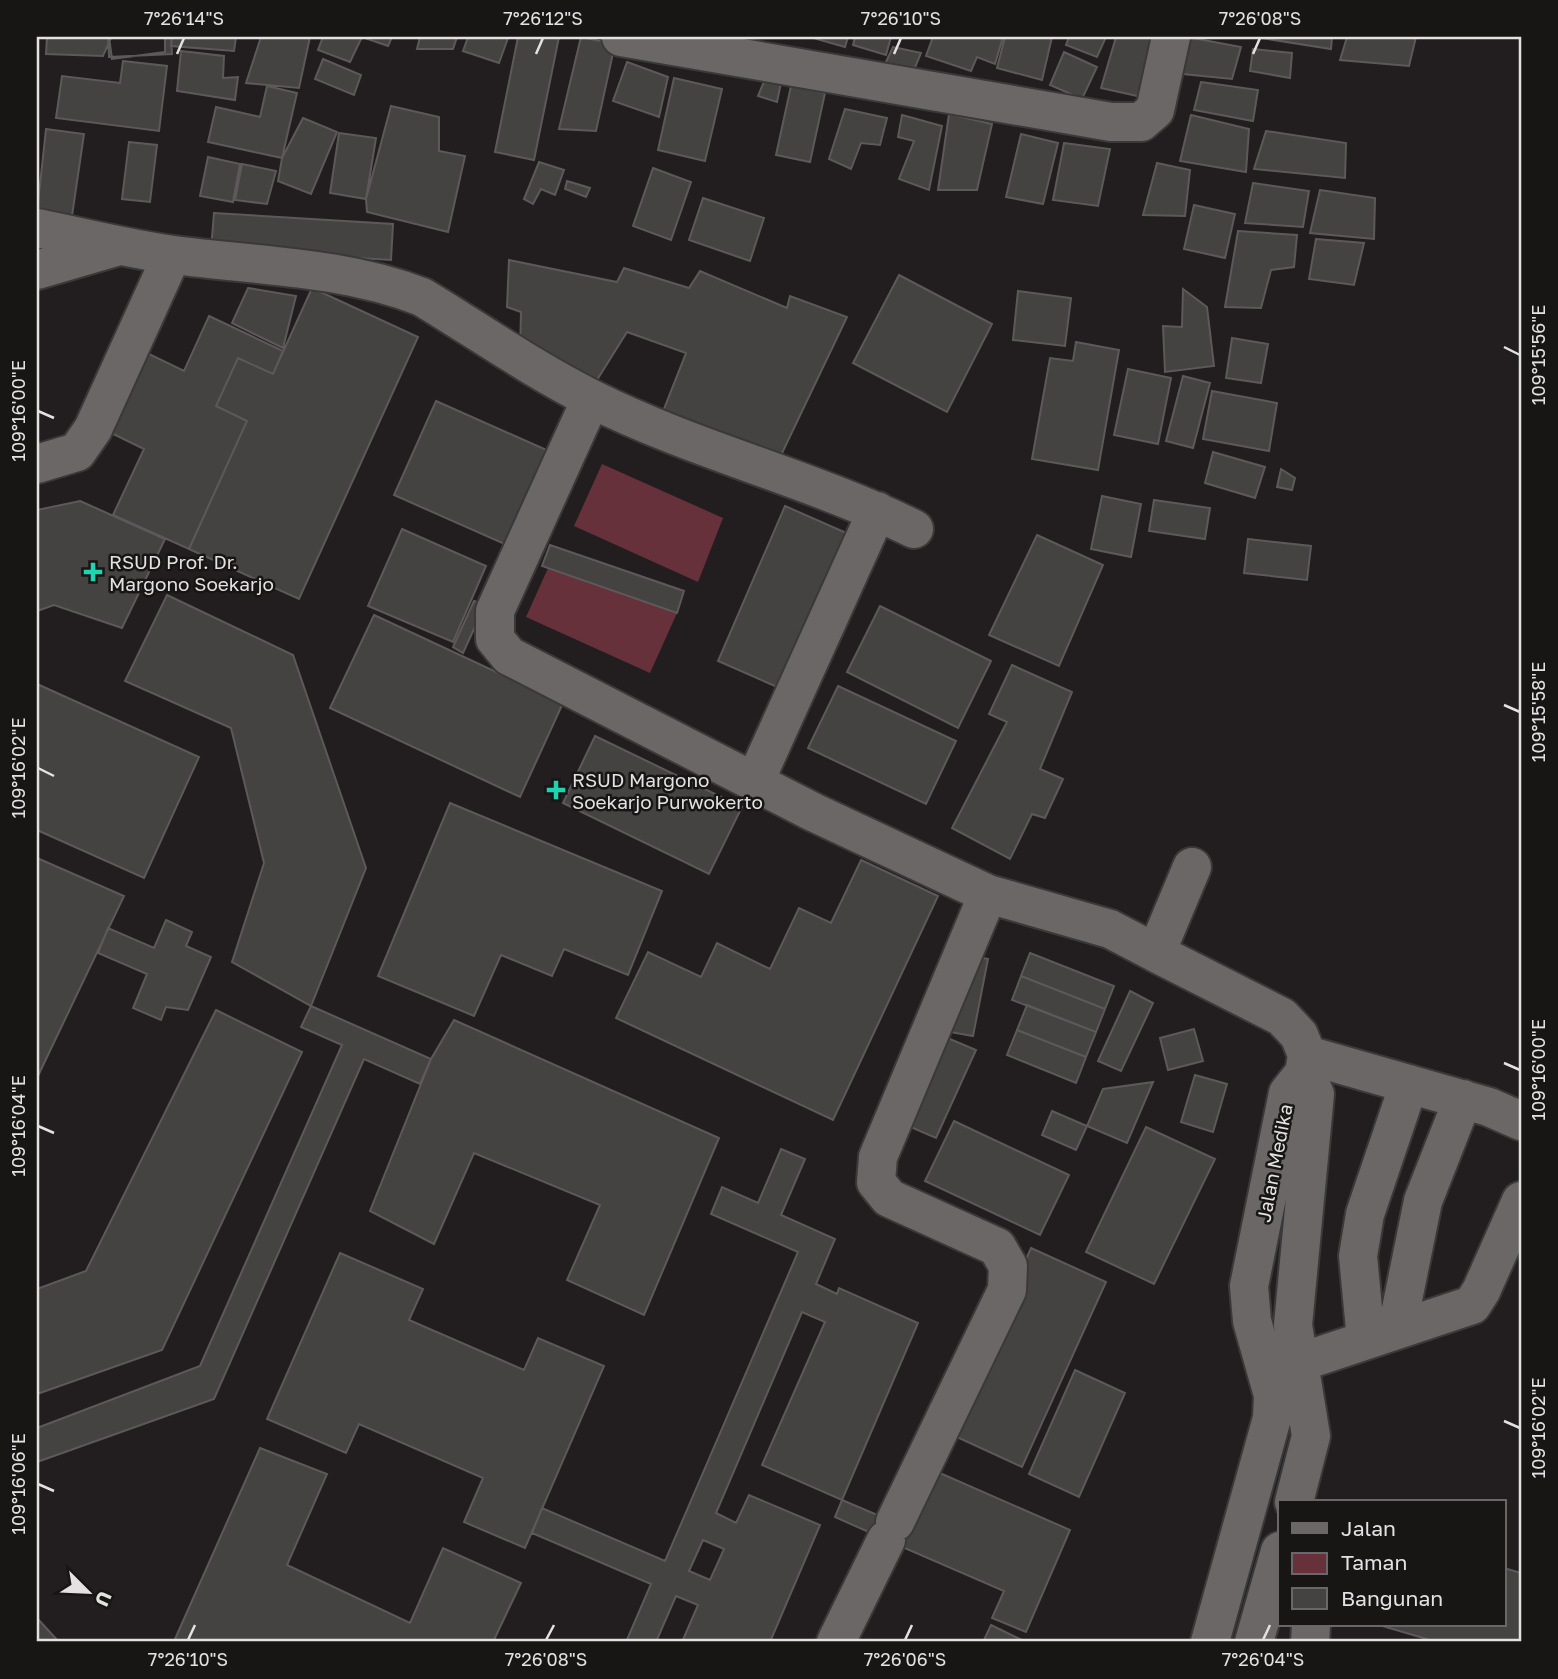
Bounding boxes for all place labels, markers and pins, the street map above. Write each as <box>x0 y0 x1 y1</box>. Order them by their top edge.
place label: RSUD Prof. Dr. Margono Soekarjo <box>109 550 274 595</box>
marker: RSUD Prof. Dr. Margono Soekarjo <box>83 562 103 582</box>
place label: RSUD Margono Soekarjo Purwokerto <box>572 768 763 813</box>
marker: RSUD Margono Soekarjo Purwokerto <box>546 780 566 800</box>

